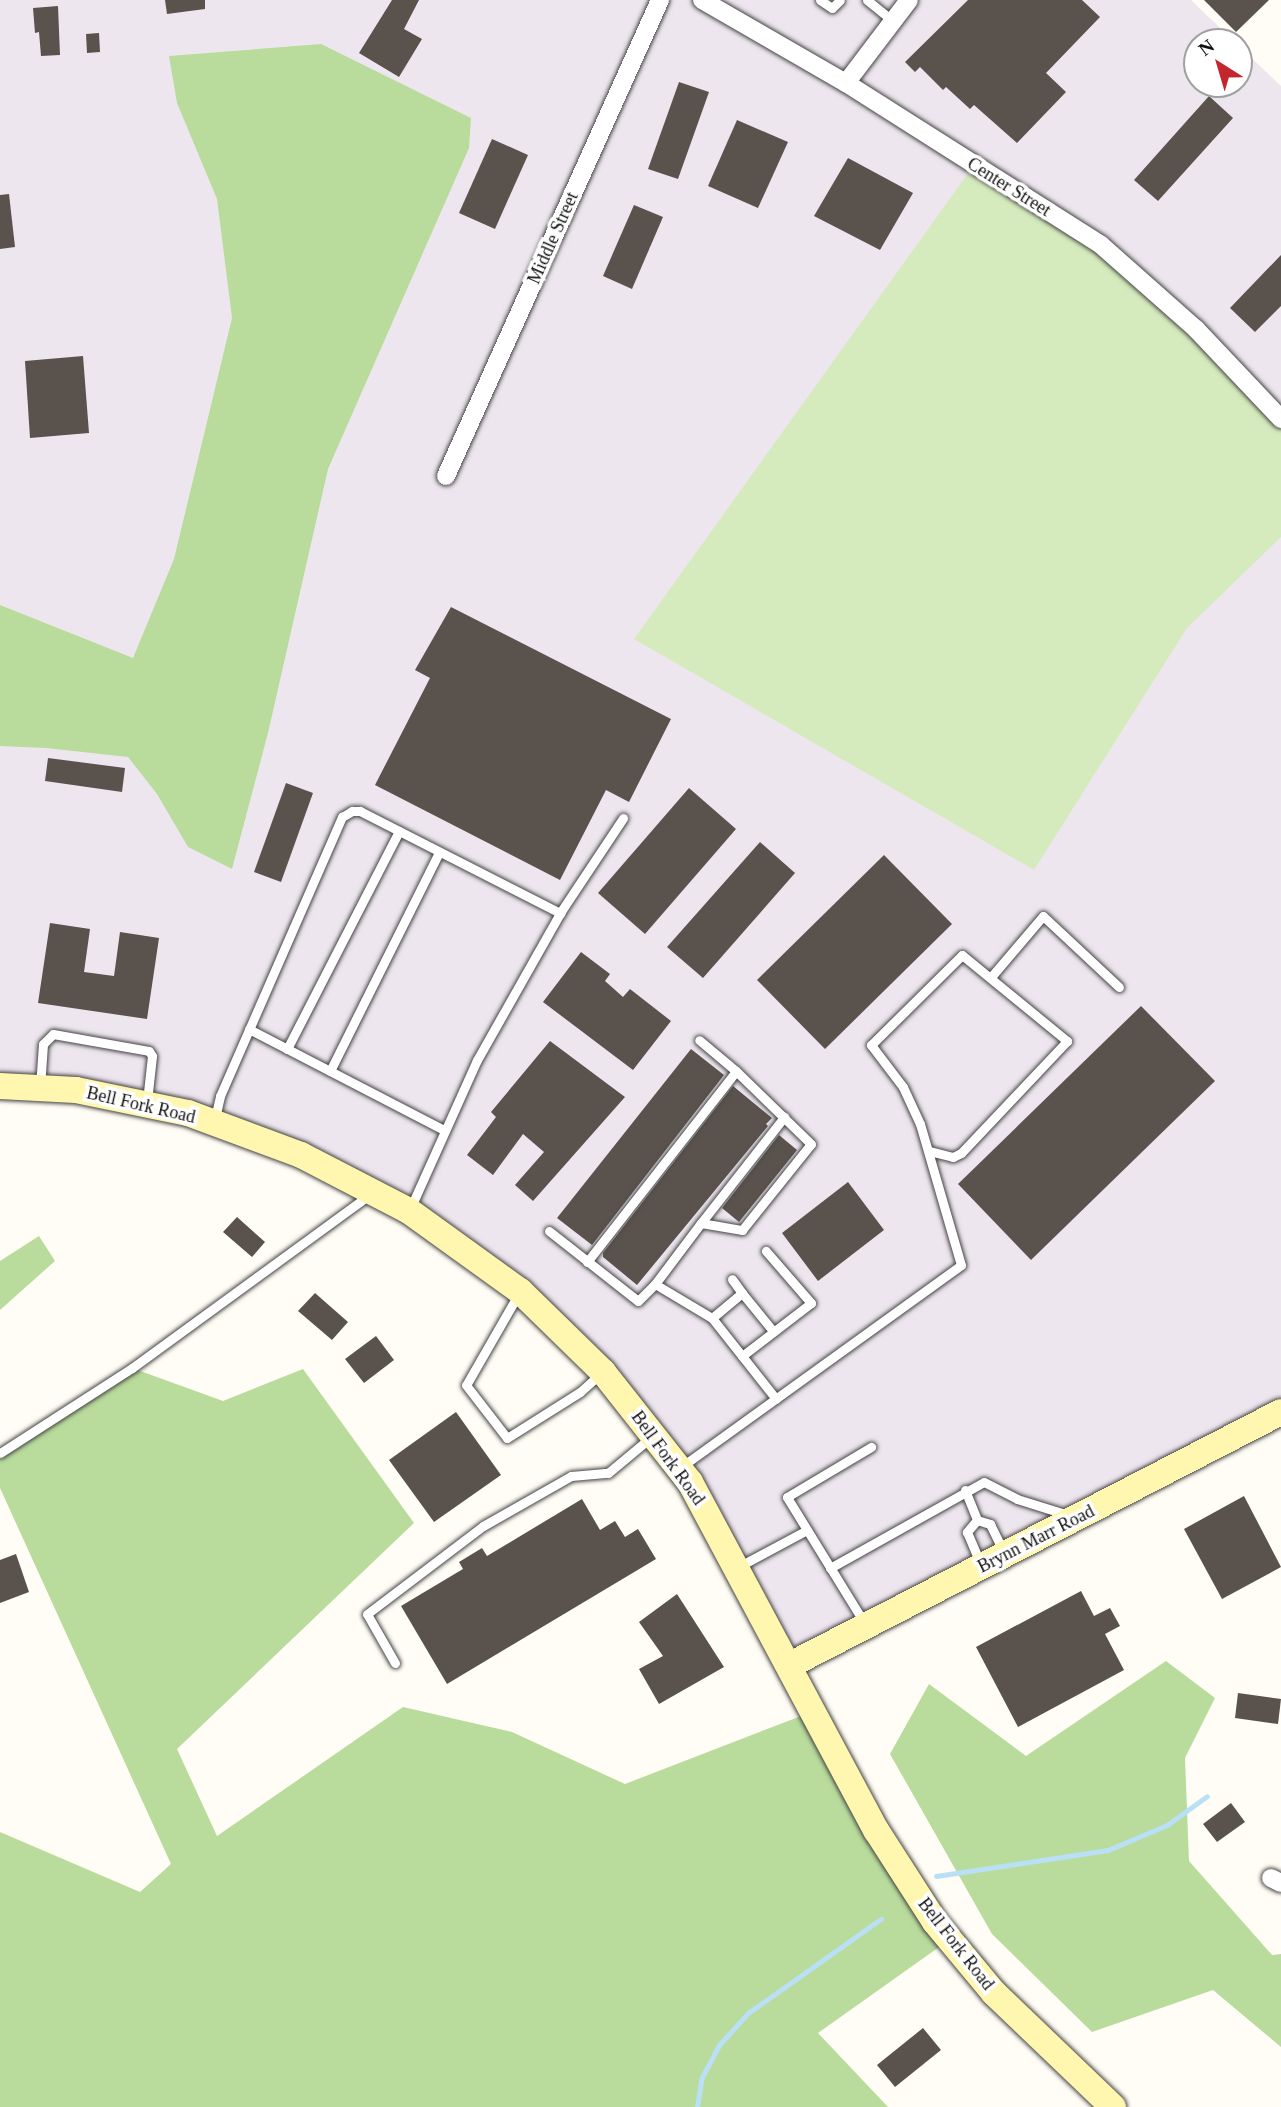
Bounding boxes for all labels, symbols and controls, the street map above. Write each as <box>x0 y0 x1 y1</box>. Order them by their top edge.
north arrow <box>1183 28 1253 98</box>
text: N <box>1194 35 1218 60</box>
street label: Center Street <box>963 153 1055 221</box>
street label: Middle Street <box>523 189 583 287</box>
street label: Bell Fork Road <box>84 1082 198 1128</box>
street label: Bell Fork Road <box>627 1407 709 1509</box>
street label: Brynn Marr Road <box>974 1500 1098 1578</box>
street label: Bell Fork Road <box>913 1894 999 1994</box>

